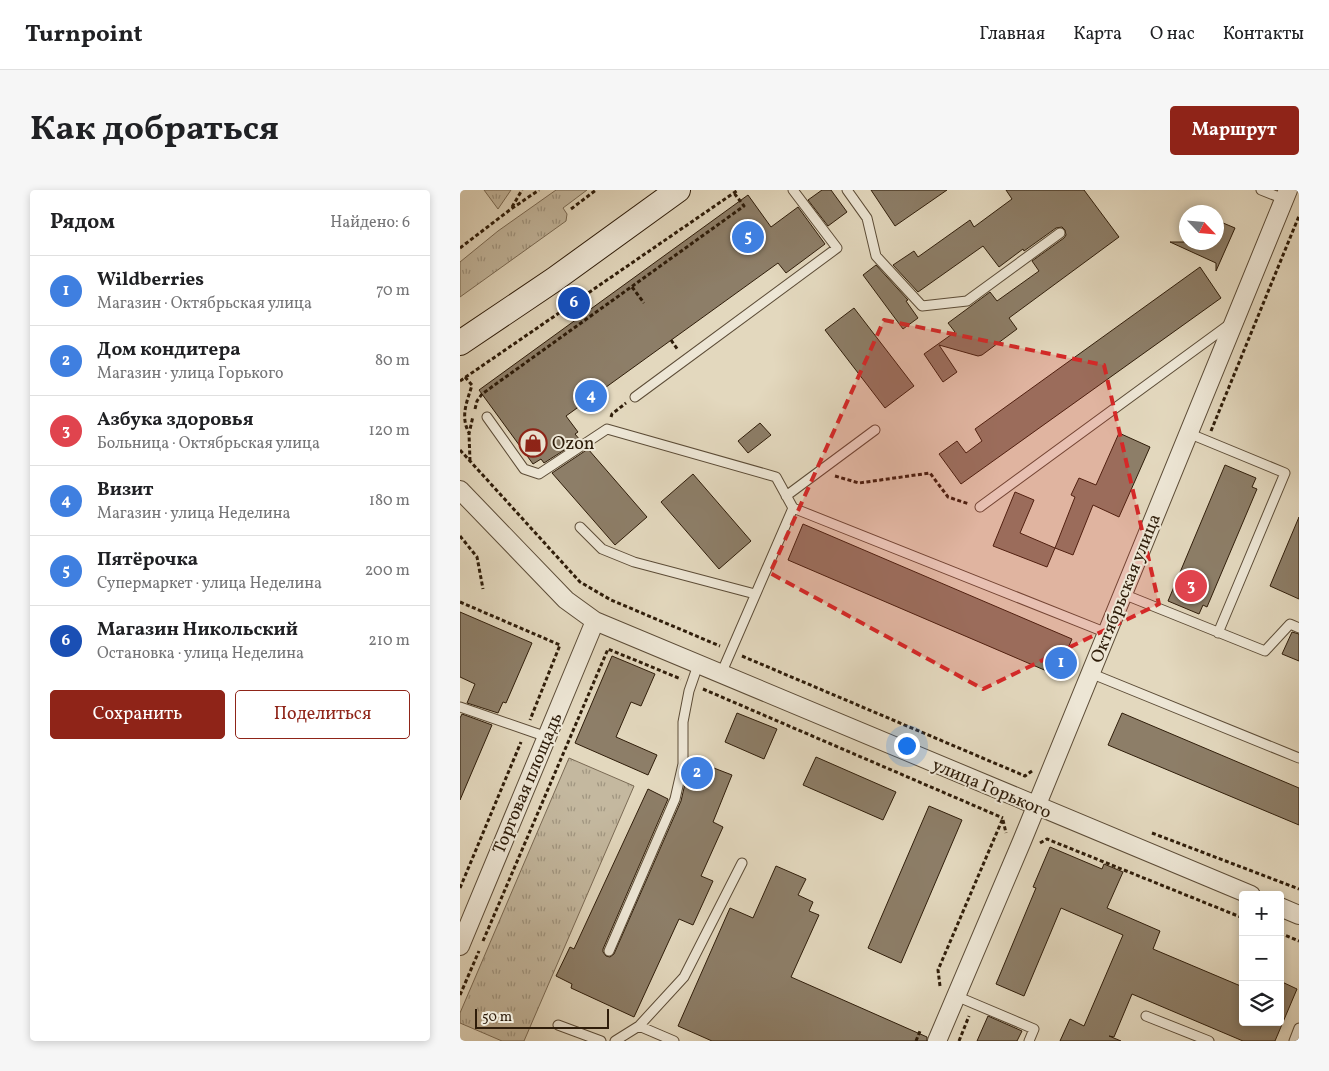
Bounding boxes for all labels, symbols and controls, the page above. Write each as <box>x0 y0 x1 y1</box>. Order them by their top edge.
text: Turnpoint <box>25 18 143 52</box>
text: Главная <box>979 22 1045 47</box>
text: Карта <box>1073 22 1122 47</box>
text: О нас <box>1150 22 1195 47</box>
text: Контакты <box>1223 22 1304 47</box>
text: Как добраться <box>30 106 279 154</box>
button: Маршрут <box>1170 106 1299 155</box>
north arrow <box>1179 205 1224 250</box>
text: Рядом <box>50 208 115 237</box>
text: Найдено: 6 <box>330 212 410 234</box>
pin: 5 <box>732 218 764 256</box>
text: Wildberries <box>97 267 204 293</box>
text: 1 <box>63 280 69 302</box>
text: 70 m <box>376 280 410 302</box>
pin: 6 <box>558 284 590 322</box>
text: Магазин · Октябрьская улица <box>97 293 312 315</box>
text: Дом кондитера <box>97 337 241 363</box>
text: 2 <box>62 350 70 372</box>
text: 80 m <box>375 350 410 372</box>
text: Магазин · улица Горького <box>97 363 283 385</box>
pin: 4 <box>575 377 607 415</box>
text: Азбука здоровья <box>97 407 254 433</box>
text: 3 <box>62 420 70 442</box>
text: 120 m <box>368 420 410 442</box>
shop icon: Ozon <box>518 428 548 458</box>
place label: Ozon <box>552 432 595 457</box>
text: Больница · Октябрьская улица <box>97 433 320 455</box>
text: Визит <box>97 477 154 503</box>
text: 4 <box>61 490 71 512</box>
text: 180 m <box>369 490 410 512</box>
text: Магазин · улица Неделина <box>97 503 291 525</box>
street label: Октябрьская улица <box>1085 510 1168 667</box>
text: Пятёрочка <box>97 547 198 573</box>
text: 5 <box>62 560 70 582</box>
text: 200 m <box>365 560 410 582</box>
pin: 3 <box>1175 567 1207 605</box>
text: Супермаркет · улица Неделина <box>97 573 322 595</box>
text: Магазин Никольский <box>97 617 298 643</box>
text: 6 <box>62 630 70 652</box>
text: 210 m <box>368 630 410 652</box>
text: Остановка · улица Неделина <box>97 643 304 665</box>
pin: 1 <box>1045 644 1077 682</box>
button: Сохранить <box>50 690 225 739</box>
button: Поделиться <box>235 690 410 739</box>
street label: Торговая площадь <box>487 709 569 858</box>
your location <box>894 733 920 759</box>
street label: улица Горького <box>928 753 1055 826</box>
pin: 2 <box>681 754 713 792</box>
map controls <box>1239 891 1284 1026</box>
button: + <box>1239 891 1284 936</box>
button: − <box>1239 936 1284 981</box>
button: layers <box>1239 981 1284 1026</box>
scale bar <box>475 1006 609 1029</box>
text: 50 m <box>482 1008 512 1027</box>

